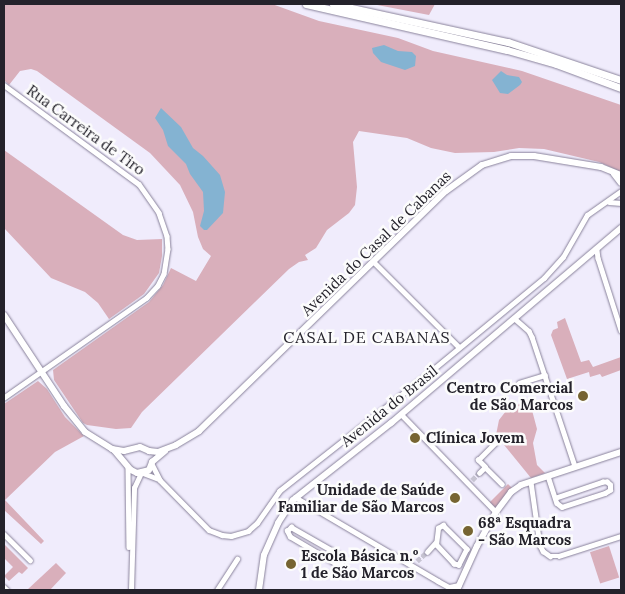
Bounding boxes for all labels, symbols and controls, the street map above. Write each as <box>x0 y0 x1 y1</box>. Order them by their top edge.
street label: Rua Carreira de Tiro <box>23 81 149 179</box>
street label: Avenida do Casal de Cabanas <box>298 167 454 319</box>
district label: CASAL DE CABANAS <box>281 327 453 347</box>
street label: Avenida do Brasil <box>337 362 441 450</box>
place label: Centro Comercial de São Marcos <box>446 378 573 413</box>
marker: Centro Comercial de São Marcos <box>577 390 589 402</box>
place label: Clínica Jovem <box>426 429 524 447</box>
marker: Clínica Jovem <box>408 431 422 445</box>
place label: Unidade de Saúde Familiar de São Marcos <box>278 480 444 515</box>
marker: Unidade de Saúde Familiar de São Marcos <box>448 491 462 505</box>
place label: 68ª Esquadra - São Marcos <box>478 513 571 548</box>
marker: 68ª Esquadra - São Marcos <box>462 525 474 537</box>
place label: Escola Básica n.º 1 de São Marcos <box>301 546 419 581</box>
marker: Escola Básica n.º 1 de São Marcos <box>285 558 297 570</box>

